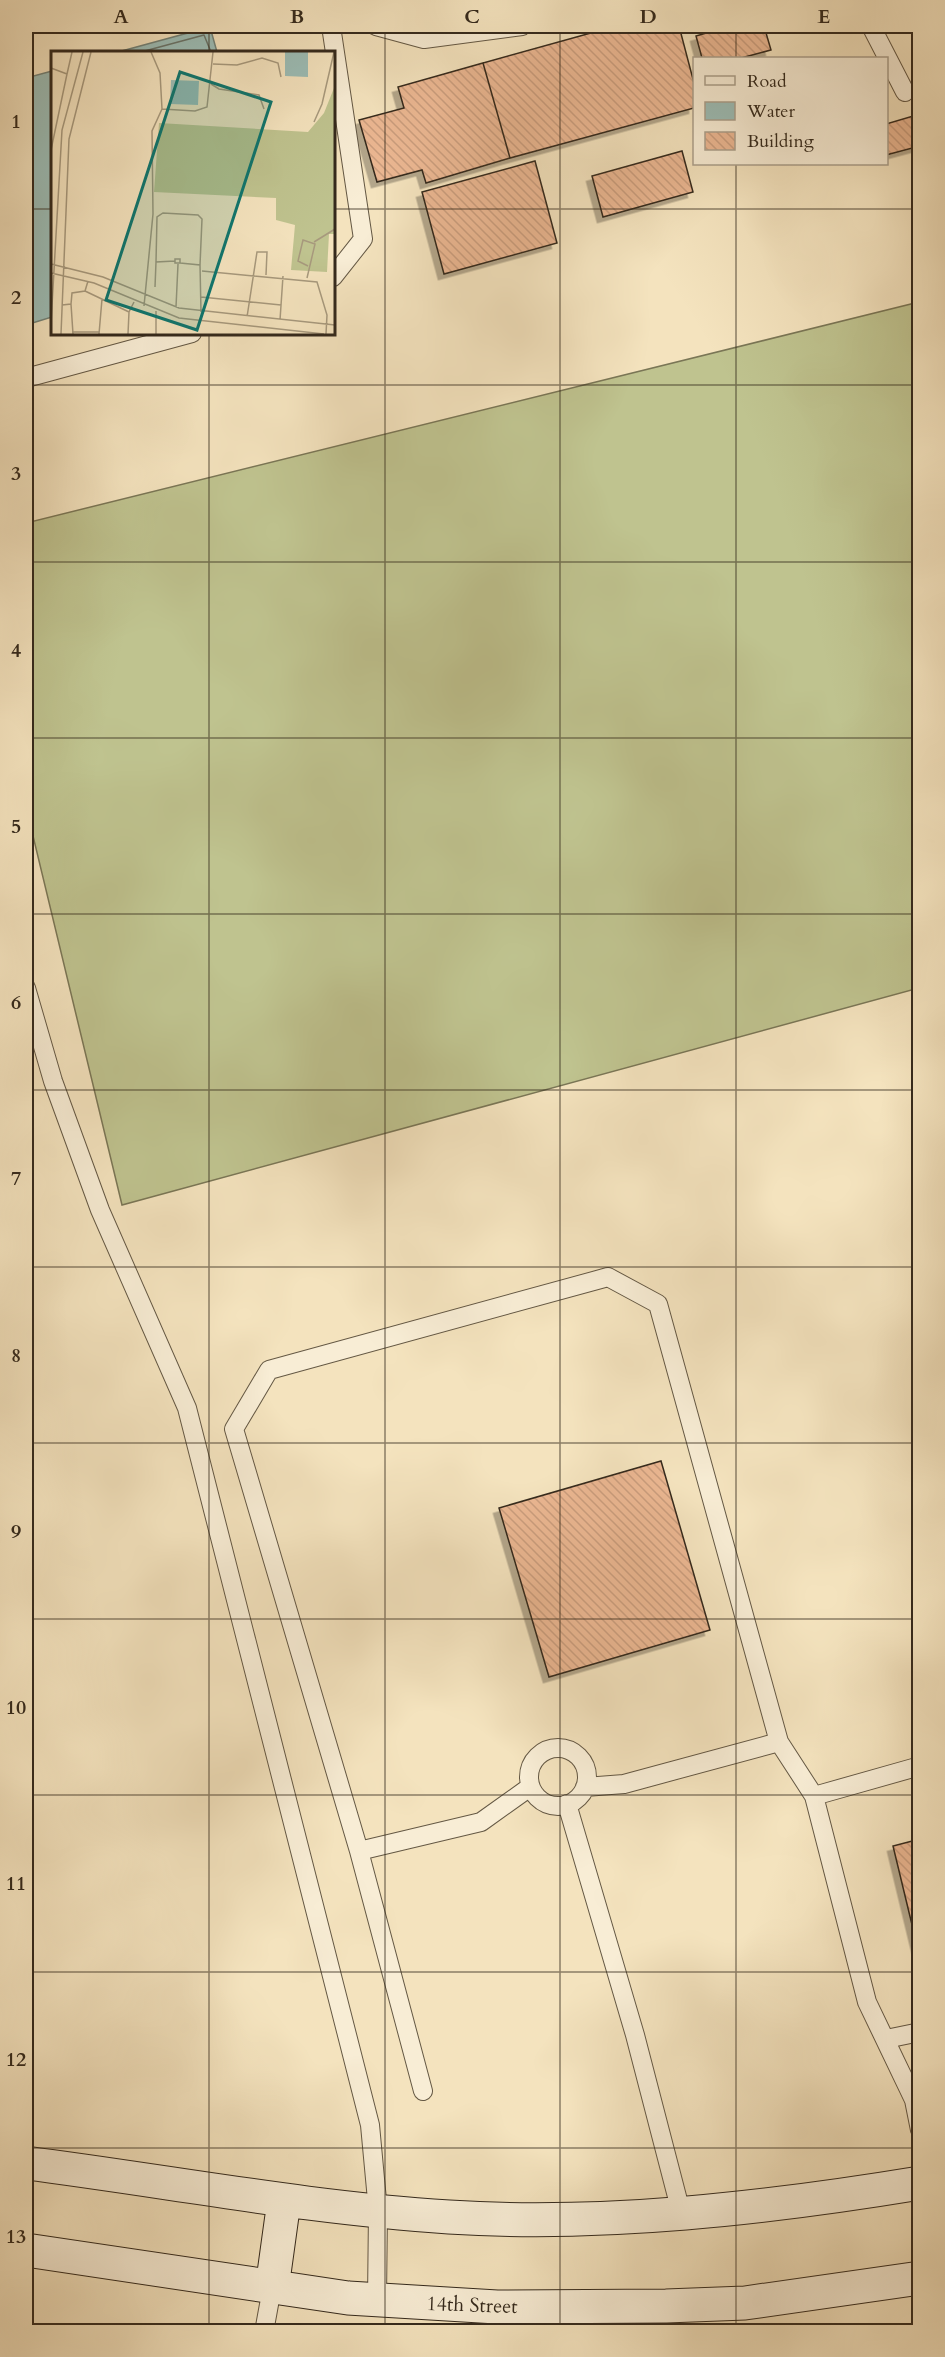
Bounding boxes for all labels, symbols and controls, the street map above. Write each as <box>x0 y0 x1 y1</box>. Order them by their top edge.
text: A <box>113 3 129 30</box>
text: B <box>290 3 304 30</box>
text: C <box>464 3 480 30</box>
text: D <box>639 3 657 30</box>
text: E <box>818 3 830 30</box>
inset map <box>51 51 334 334</box>
legend <box>693 57 888 165</box>
text: Road <box>747 69 787 94</box>
text: Water <box>746 99 796 124</box>
text: 1 <box>11 108 21 135</box>
text: Building <box>747 129 815 154</box>
text: 2 <box>11 284 21 311</box>
text: 3 <box>11 460 21 487</box>
text: 4 <box>11 637 21 664</box>
text: 5 <box>11 813 21 840</box>
text: 6 <box>11 989 21 1016</box>
text: 7 <box>11 1165 21 1192</box>
text: 8 <box>11 1342 21 1369</box>
text: 9 <box>11 1518 21 1545</box>
text: 10 <box>6 1694 26 1721</box>
text: 11 <box>6 1870 26 1897</box>
text: 12 <box>6 2046 26 2073</box>
text: 13 <box>6 2223 26 2250</box>
street label: 14th Street <box>426 2290 519 2320</box>

